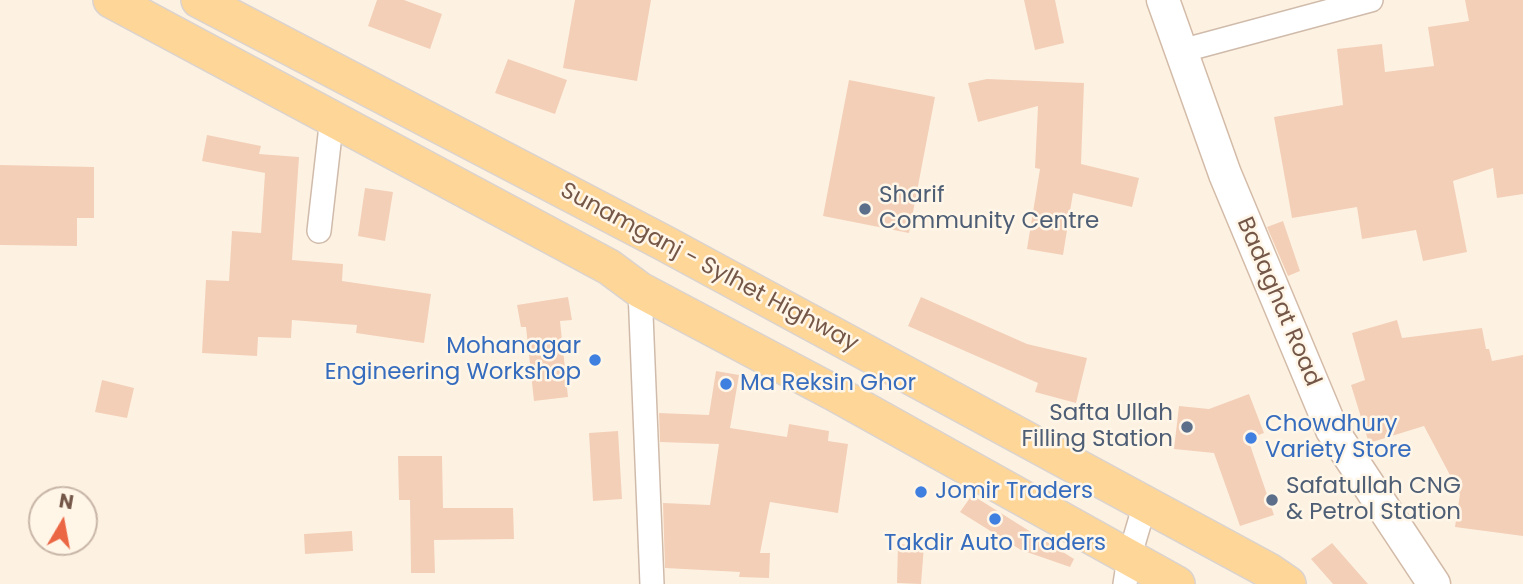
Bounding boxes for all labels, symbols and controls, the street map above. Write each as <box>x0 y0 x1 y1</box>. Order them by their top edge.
street label: Sunamganj - Sylhet Highway <box>555 178 863 358</box>
place label: Sharif Community Centre <box>879 182 1099 236</box>
marker: Sharif Community Centre <box>857 201 873 217</box>
street label: Badaghat Road <box>1230 213 1326 391</box>
place label: Mohanagar Engineering Workshop <box>325 333 581 387</box>
marker: Mohanagar Engineering Workshop <box>587 352 603 368</box>
place label: Ma Reksin Ghor <box>740 370 916 398</box>
marker: Ma Reksin Ghor <box>718 376 734 392</box>
place label: Safta Ullah Filling Station <box>1021 400 1173 454</box>
place label: Chowdhury Variety Store <box>1265 411 1411 465</box>
marker: Safta Ullah Filling Station <box>1179 419 1195 435</box>
marker: Chowdhury Variety Store <box>1243 430 1259 446</box>
place label: Safatullah CNG & Petrol Station <box>1286 473 1461 527</box>
place label: Jomir Traders <box>935 478 1093 506</box>
marker: Jomir Traders <box>913 484 929 500</box>
north arrow <box>28 486 98 556</box>
text: N <box>57 487 76 516</box>
marker: Safatullah CNG & Petrol Station <box>1264 492 1280 508</box>
marker: Takdir Auto Traders <box>987 511 1003 527</box>
place label: Takdir Auto Traders <box>884 530 1106 558</box>

